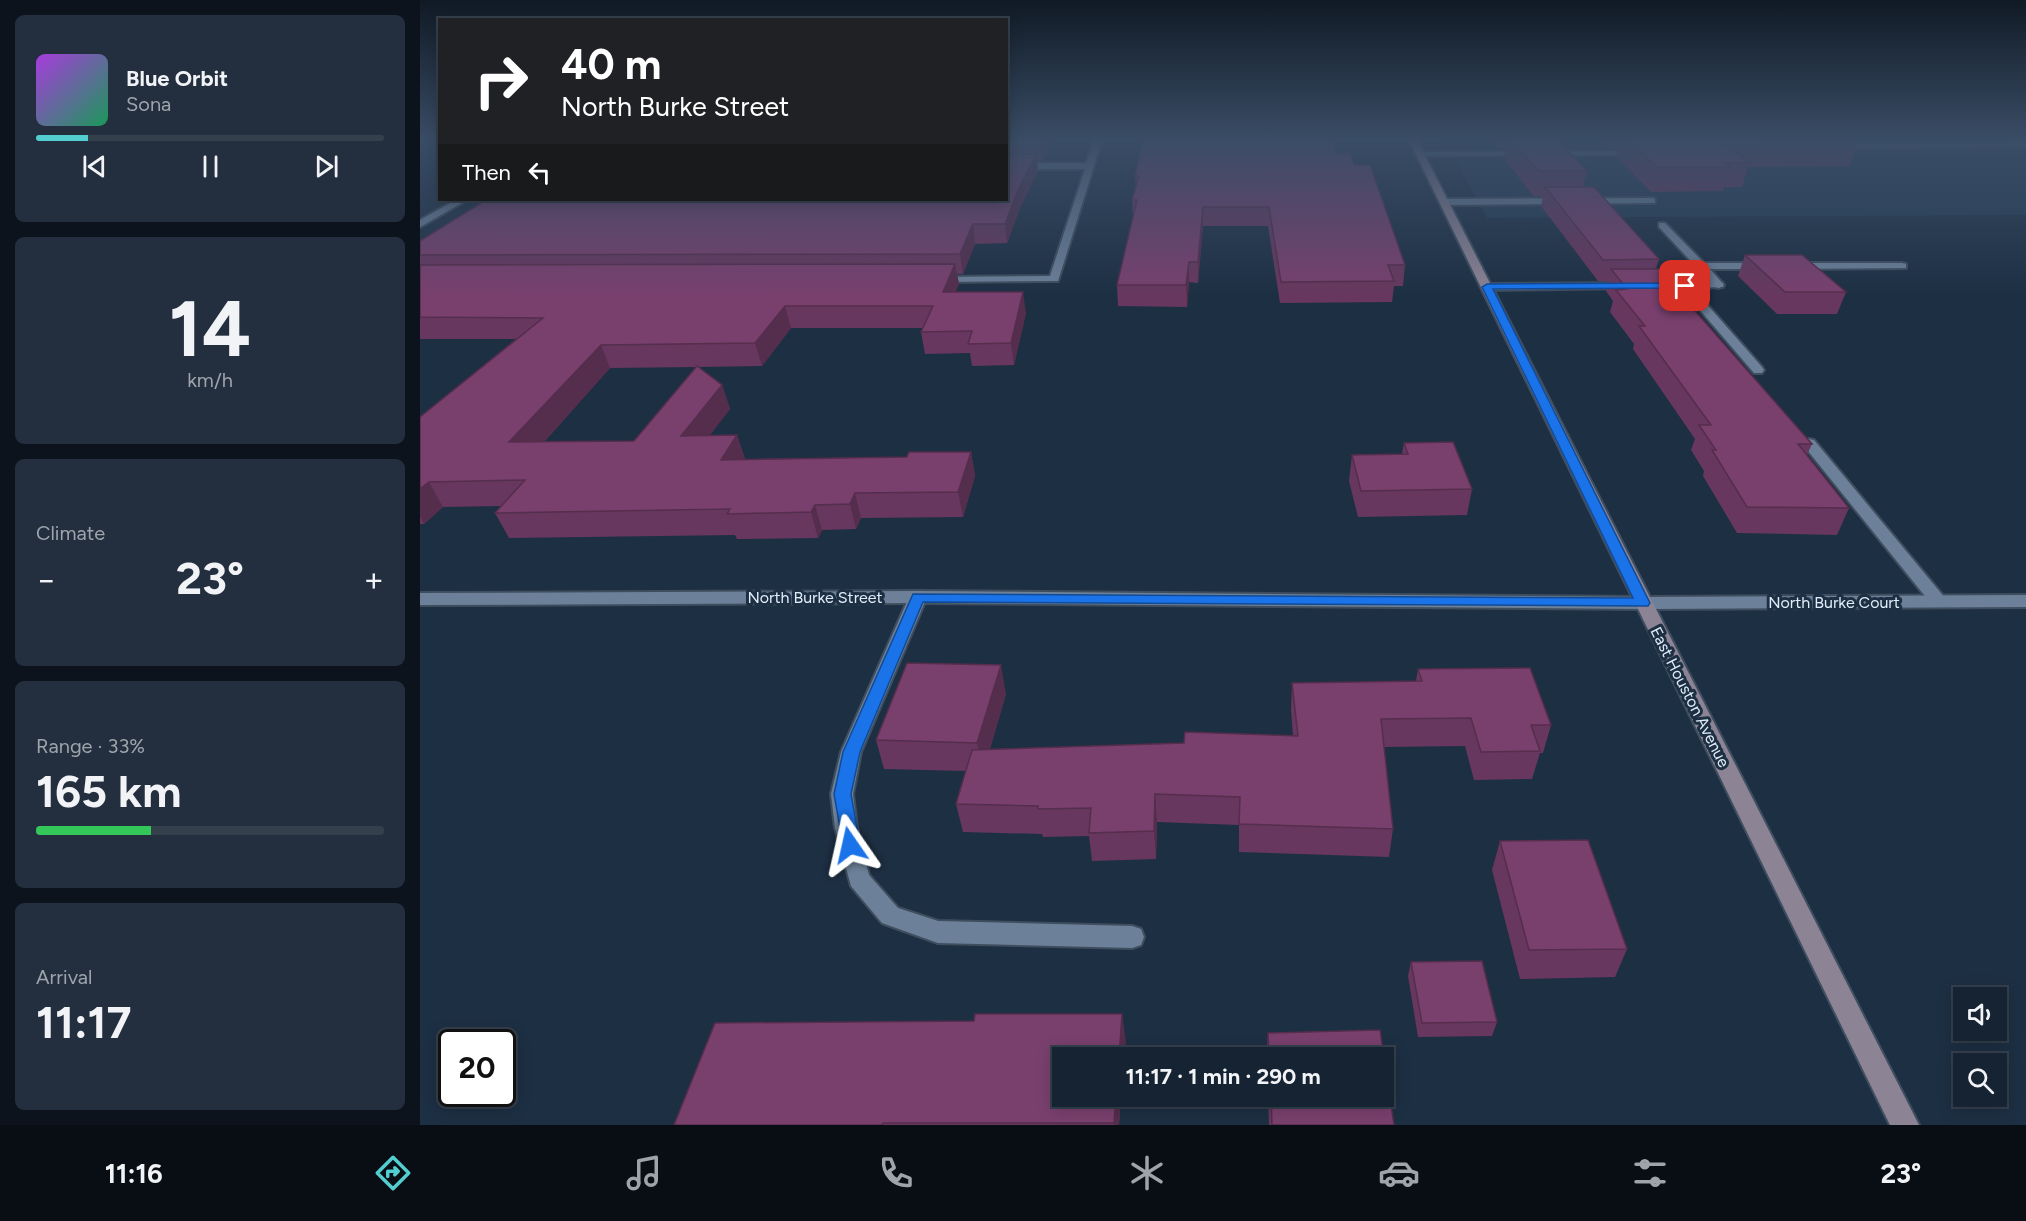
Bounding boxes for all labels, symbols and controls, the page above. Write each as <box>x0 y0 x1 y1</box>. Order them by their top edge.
text: 40 m <box>561 39 661 90</box>
icon: right <box>462 42 540 120</box>
text: Blue Orbit <box>126 65 228 92</box>
text: North Burke Street <box>561 90 789 123</box>
text: Sona <box>126 92 171 116</box>
icon: previous <box>78 150 111 183</box>
icon: pause <box>194 150 227 183</box>
icon: next <box>310 150 343 183</box>
icon: left <box>523 156 556 189</box>
text: Then <box>462 159 511 186</box>
pin <box>1659 260 1710 311</box>
icon: arrive <box>1668 269 1701 302</box>
text: 14 <box>169 282 251 376</box>
text: km/h <box>187 368 233 392</box>
text: Climate <box>36 521 105 545</box>
text: 23° <box>176 551 244 605</box>
text: − <box>36 560 57 599</box>
text: + <box>363 560 384 599</box>
street label: North Burke Street <box>747 588 883 607</box>
street label: North Burke Court <box>1768 593 1900 612</box>
street label: East Houston Avenue <box>1646 624 1734 771</box>
text: Range · 33% <box>36 734 145 758</box>
text: 165 km <box>36 764 181 818</box>
position arrow <box>818 813 882 877</box>
text: Arrival <box>36 965 92 989</box>
map controls <box>1953 987 2007 1107</box>
button: sound <box>1953 987 2007 1041</box>
text: 11:17 <box>36 995 132 1049</box>
speed limit sign: 20 <box>438 1029 516 1107</box>
button: search <box>1953 1053 2007 1107</box>
text: 11:17 · 1 min · 290 m <box>1125 1063 1321 1090</box>
icon: directions <box>372 1152 414 1194</box>
icon: music <box>623 1152 665 1194</box>
icon: phone <box>875 1152 917 1194</box>
icon: climate <box>1126 1152 1168 1194</box>
icon: car <box>1378 1152 1420 1194</box>
icon: filters <box>1629 1152 1671 1194</box>
text: 11:16 <box>105 1157 163 1190</box>
text: 23° <box>1880 1157 1921 1190</box>

